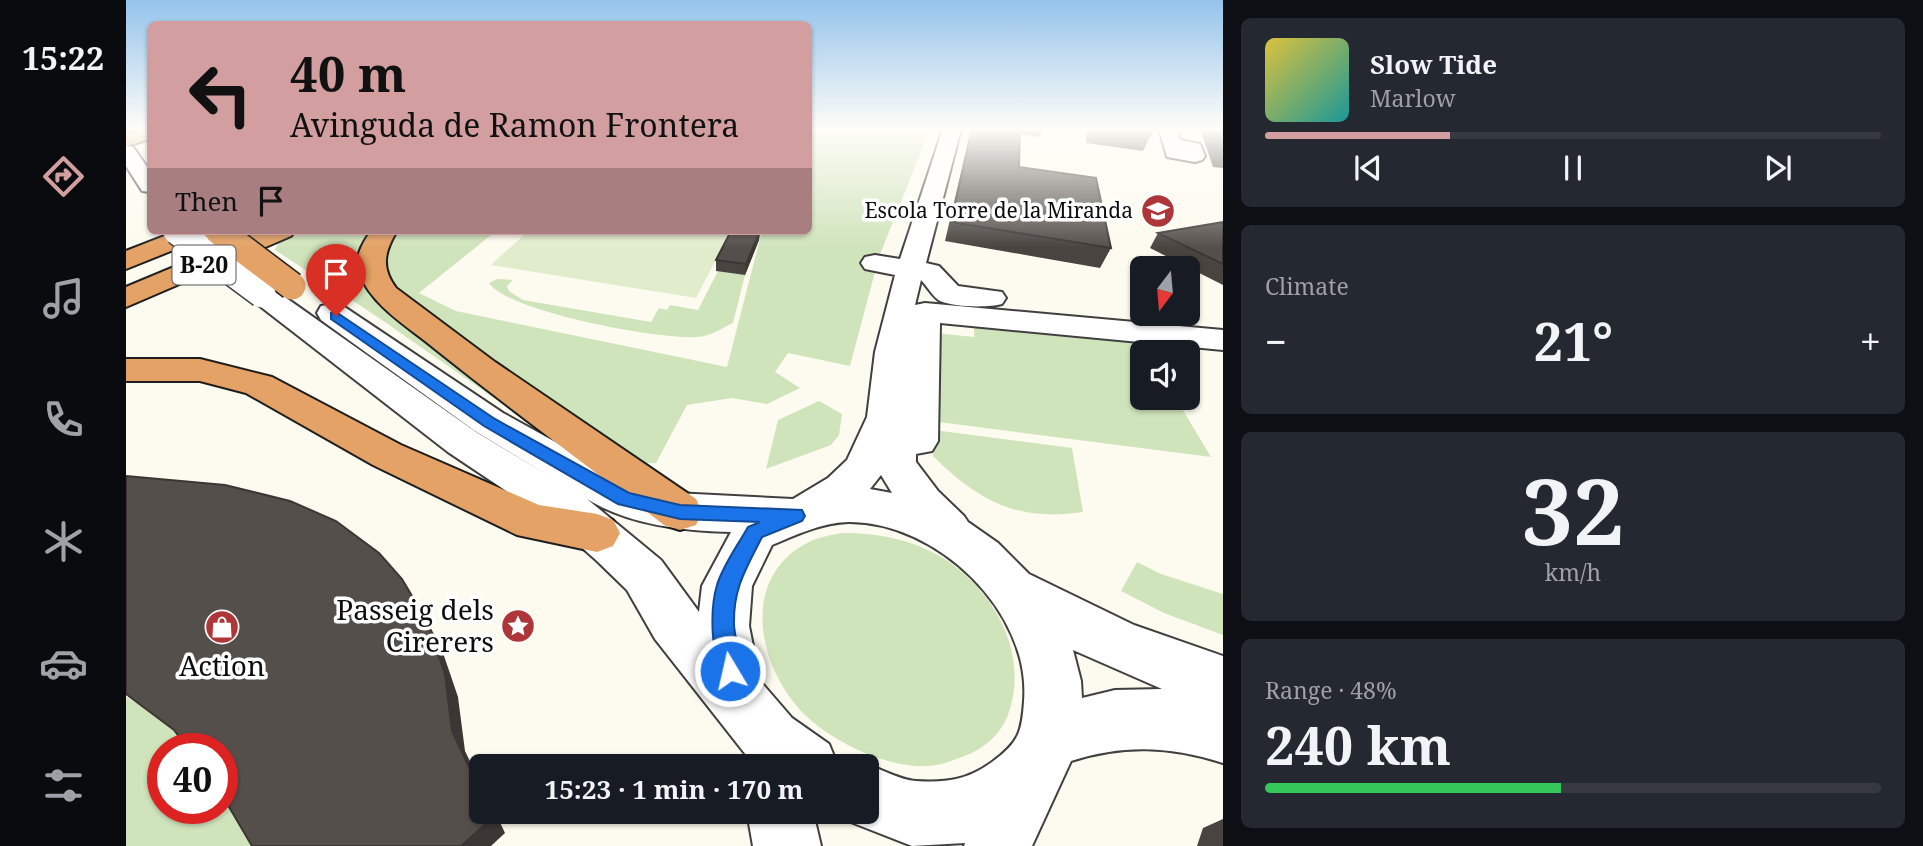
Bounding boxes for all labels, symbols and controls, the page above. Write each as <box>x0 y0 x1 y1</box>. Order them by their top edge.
text: 15:22 <box>22 36 104 79</box>
text: 40 m <box>290 40 406 106</box>
text: Slow Tide <box>1370 46 1497 82</box>
icon: left <box>175 49 266 140</box>
text: Marlow <box>1370 82 1456 114</box>
text: Avinguda de Ramon Frontera <box>290 103 739 146</box>
icon: previous <box>1349 149 1387 187</box>
icon: pause <box>1554 149 1592 187</box>
icon: next <box>1759 149 1797 187</box>
icon: directions <box>39 152 88 201</box>
icon: arrive <box>252 182 290 220</box>
text: Then <box>175 183 238 219</box>
school or university icon: Escola Torre de la Miranda <box>1139 192 1177 230</box>
place label: Escola Torre de la Miranda <box>864 196 1133 224</box>
pin <box>306 244 366 316</box>
road number: B-20 <box>172 246 236 284</box>
icon: arrive <box>317 255 355 293</box>
north arrow <box>1130 256 1200 326</box>
map controls <box>1130 256 1200 410</box>
text: Climate <box>1265 270 1349 302</box>
icon: music <box>39 274 88 323</box>
text: 21° <box>1534 305 1613 376</box>
text: − <box>1265 315 1287 367</box>
text: + <box>1860 315 1881 367</box>
button: sound <box>1130 340 1200 410</box>
icon: phone <box>39 395 88 444</box>
text: 32 <box>1522 448 1624 572</box>
icon: climate <box>39 517 88 566</box>
text: km/h <box>1545 556 1601 588</box>
place label: Passeig dels Cirerers <box>336 590 494 660</box>
place icon: Passeig dels Cirerers <box>499 607 537 645</box>
shop icon: Action <box>203 608 241 646</box>
position arrow <box>693 634 767 708</box>
icon: car <box>39 639 88 688</box>
place label: Action <box>179 646 265 684</box>
text: Range · 48% <box>1265 674 1397 706</box>
text: 240 km <box>1265 709 1451 780</box>
speed limit sign: 40 <box>147 733 238 824</box>
icon: filters <box>39 761 88 810</box>
text: 15:23 · 1 min · 170 m <box>544 771 804 807</box>

